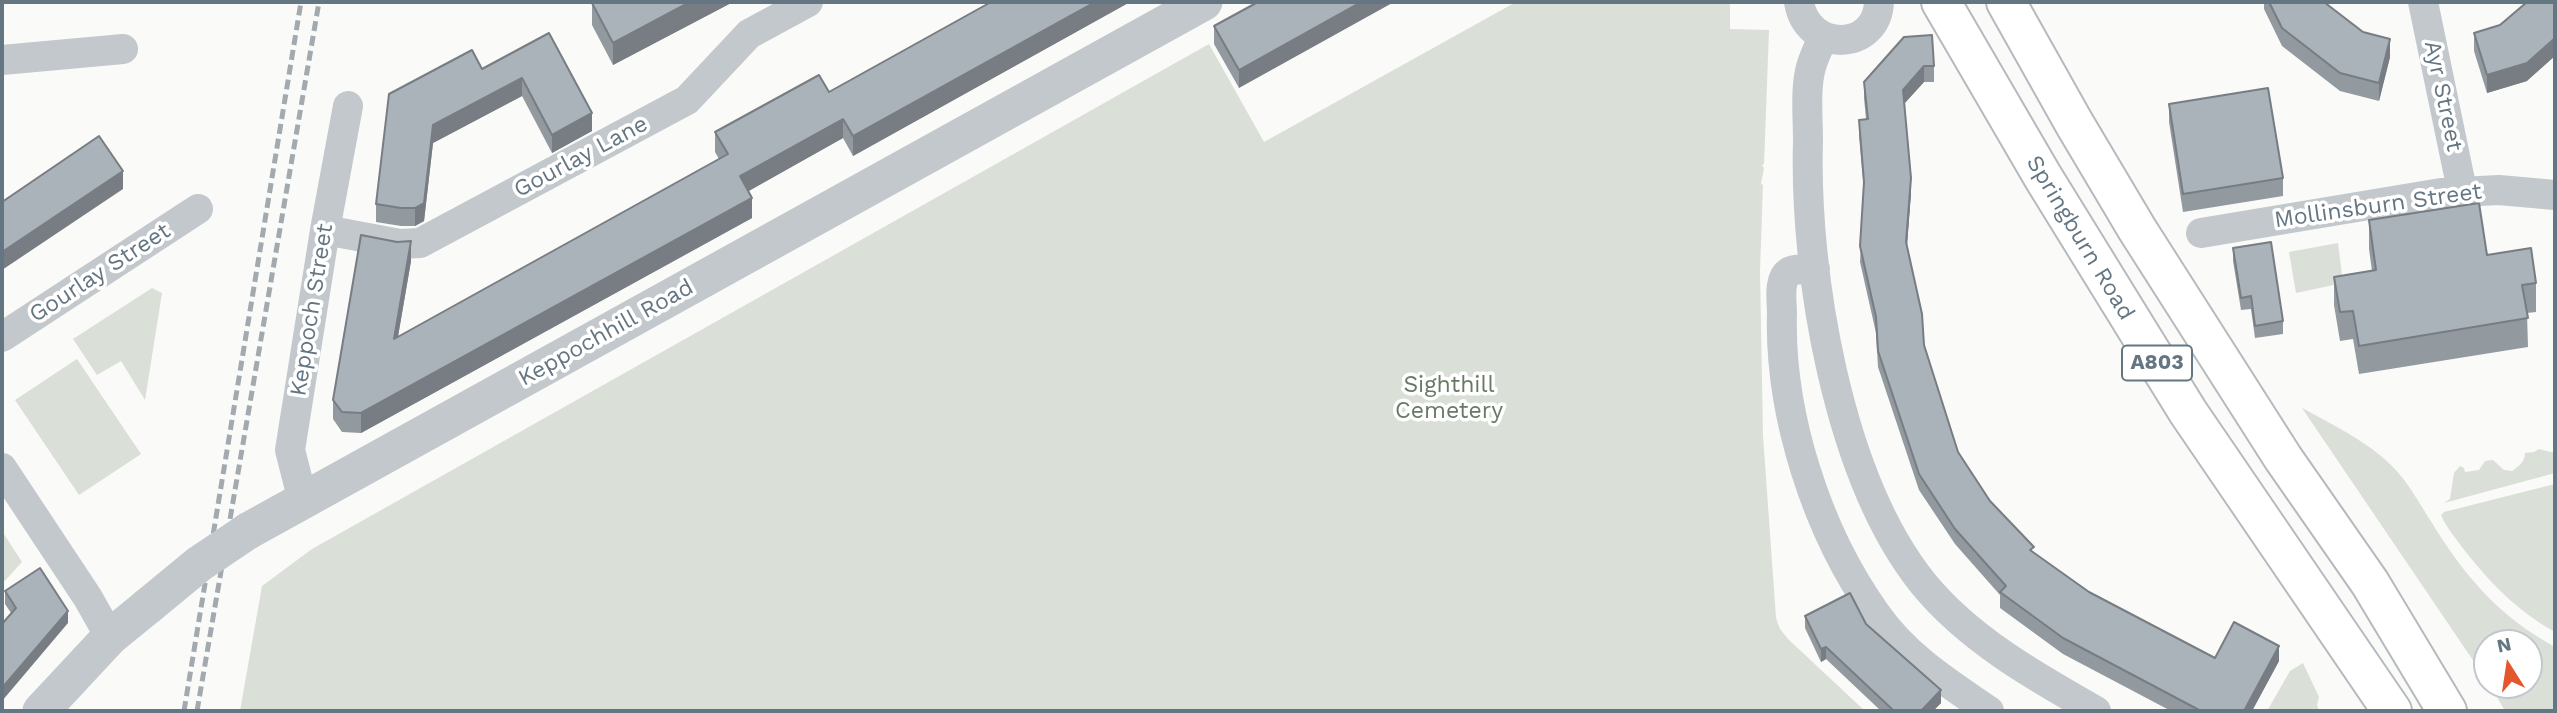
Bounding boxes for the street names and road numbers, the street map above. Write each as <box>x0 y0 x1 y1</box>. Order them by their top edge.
street label: Ayr Street <box>2418 38 2468 154</box>
street label: Gourlay Lane <box>509 110 653 204</box>
street label: Springburn Road <box>2020 151 2140 325</box>
street label: Mollinsburn Street <box>2273 178 2483 234</box>
street label: Gourlay Street <box>24 217 176 329</box>
street label: Keppoch Street <box>285 222 339 398</box>
street label: Keppochhill Road <box>514 274 698 392</box>
road number: A803 <box>2122 346 2192 380</box>

